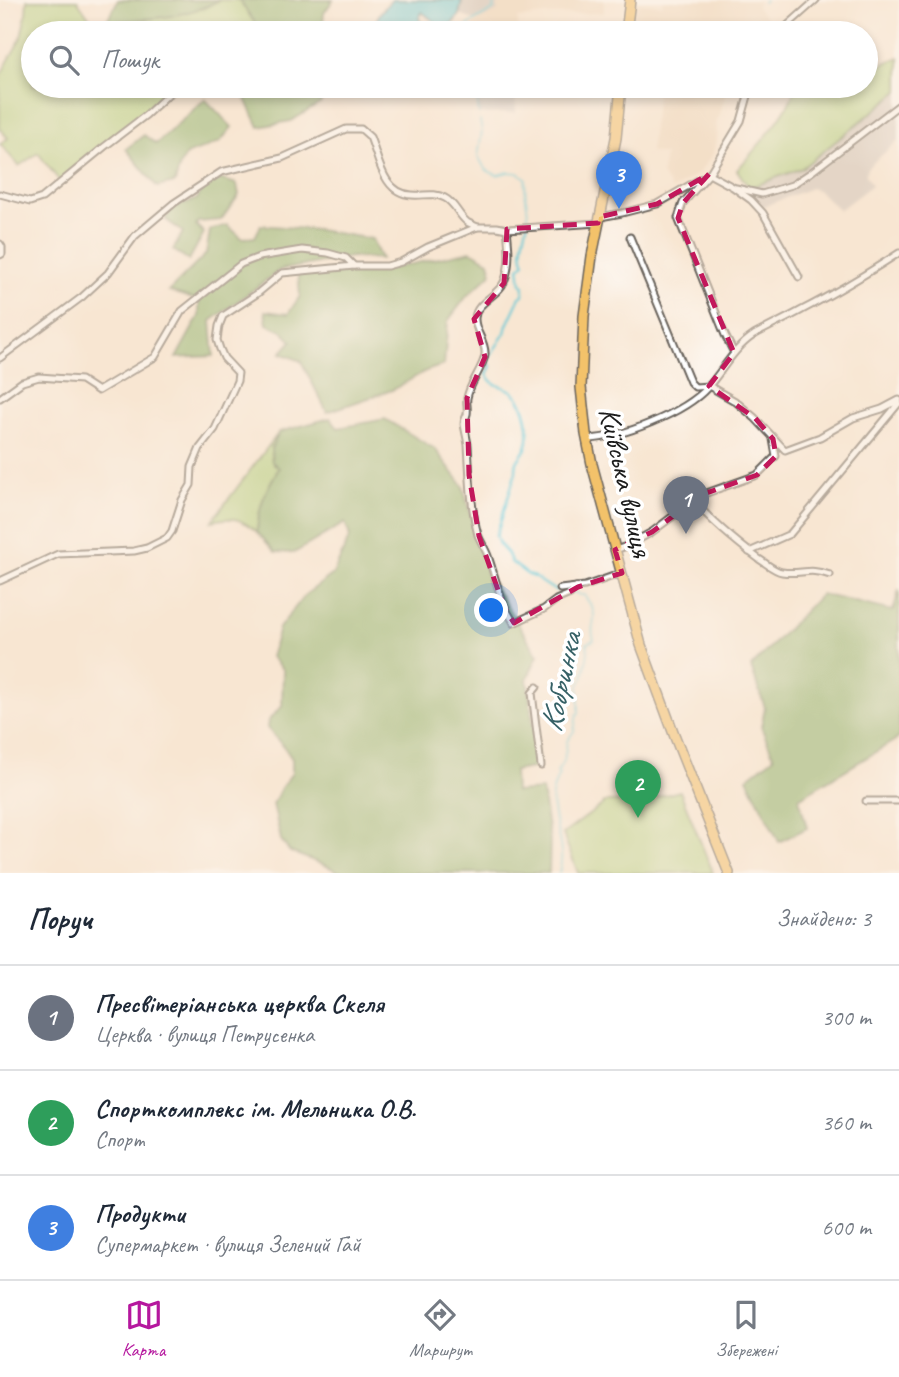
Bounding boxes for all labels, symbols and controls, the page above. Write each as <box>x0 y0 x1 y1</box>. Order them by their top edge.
search box <box>21 21 878 98</box>
icon: search <box>45 41 83 79</box>
text: Пошук <box>101 43 159 76</box>
pin: 3 <box>596 151 642 209</box>
street label: Київська вулиця <box>590 403 662 562</box>
pin: 1 <box>663 476 709 534</box>
your location <box>474 593 508 627</box>
water label: Кобринка <box>530 625 592 735</box>
pin: 2 <box>615 760 661 818</box>
text: Поруч <box>28 900 92 938</box>
text: Знайдено: 3 <box>776 904 871 933</box>
text: Пресвітеріанська церква Скеля <box>95 987 384 1020</box>
text: 1 <box>46 1003 56 1032</box>
text: 300 m <box>822 1003 871 1032</box>
text: Церква · вулиця Петрусенка <box>95 1020 314 1049</box>
text: Спорткомплекс ім. Мельника О.В. <box>95 1092 416 1125</box>
text: 2 <box>46 1108 56 1137</box>
text: 360 m <box>822 1108 871 1137</box>
text: Спорт <box>95 1125 145 1154</box>
text: Продукти <box>95 1197 185 1230</box>
text: 3 <box>46 1213 56 1242</box>
text: 600 m <box>822 1213 871 1242</box>
text: Супермаркет · вулиця Зелений Гай <box>95 1230 361 1259</box>
tab: Карта <box>122 1296 165 1362</box>
tab: Маршрут <box>409 1296 472 1362</box>
tab: Збережені <box>715 1296 777 1362</box>

